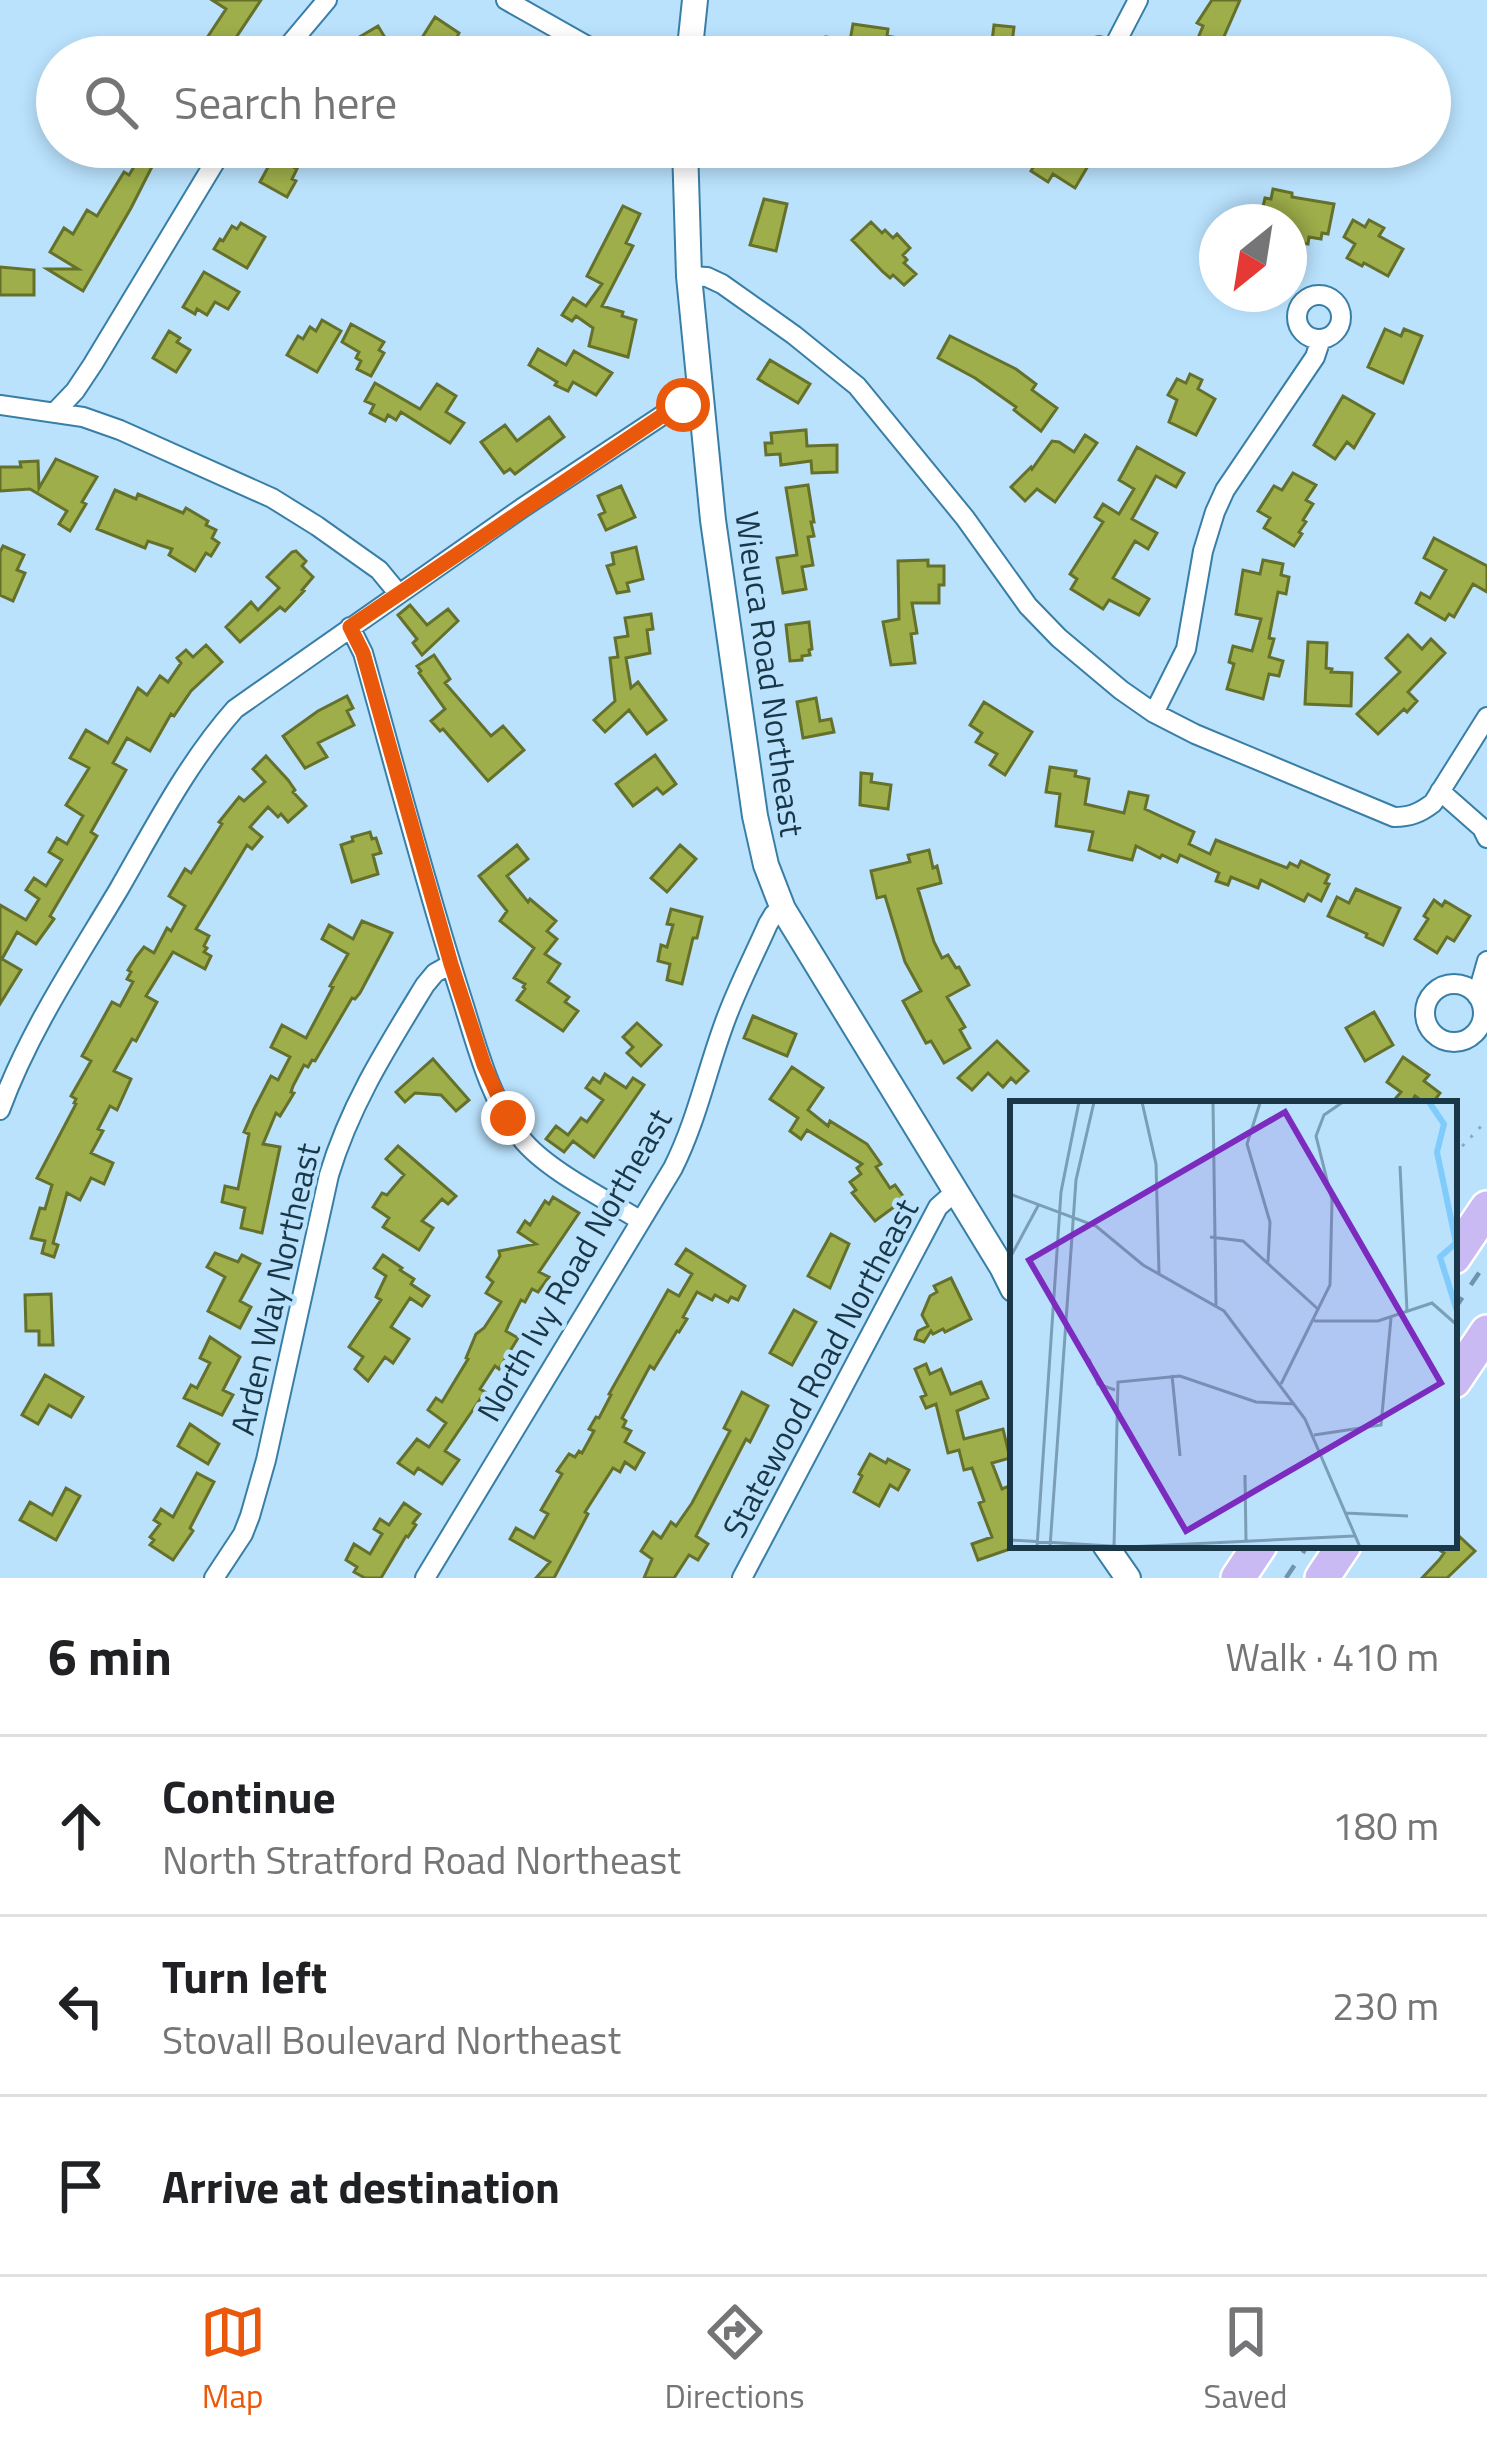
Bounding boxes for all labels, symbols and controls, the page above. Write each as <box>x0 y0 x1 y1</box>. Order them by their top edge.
search box <box>36 36 1451 168</box>
text: Search here <box>174 68 397 136</box>
icon: search <box>78 69 144 135</box>
north arrow <box>1199 204 1307 312</box>
route start <box>656 378 710 432</box>
street label: Wieuca Road Northeast <box>722 508 818 840</box>
route end <box>481 1091 535 1145</box>
street label: North Ivy Road Northeast <box>464 1099 684 1431</box>
inset map <box>1010 1101 1457 1548</box>
street label: Arden Way Northeast <box>217 1138 333 1440</box>
street label: Statewood Road Northeast <box>709 1189 931 1546</box>
text: 6 min <box>48 1617 172 1695</box>
text: Walk · 410 m <box>1225 1627 1439 1686</box>
text: Continue <box>162 1762 336 1830</box>
icon: ahead <box>48 1793 114 1859</box>
text: 180 m <box>1332 1796 1439 1855</box>
text: North Stratford Road Northeast <box>162 1830 681 1889</box>
text: Turn left <box>162 1942 327 2010</box>
icon: left <box>48 1973 114 2039</box>
text: 230 m <box>1332 1976 1439 2035</box>
text: Stovall Boulevard Northeast <box>162 2010 621 2069</box>
text: Arrive at destination <box>162 2152 560 2220</box>
icon: arrive <box>48 2153 114 2219</box>
tab: Map <box>200 2299 266 2421</box>
tab: Directions <box>665 2299 805 2421</box>
tab: Saved <box>1204 2299 1287 2421</box>

